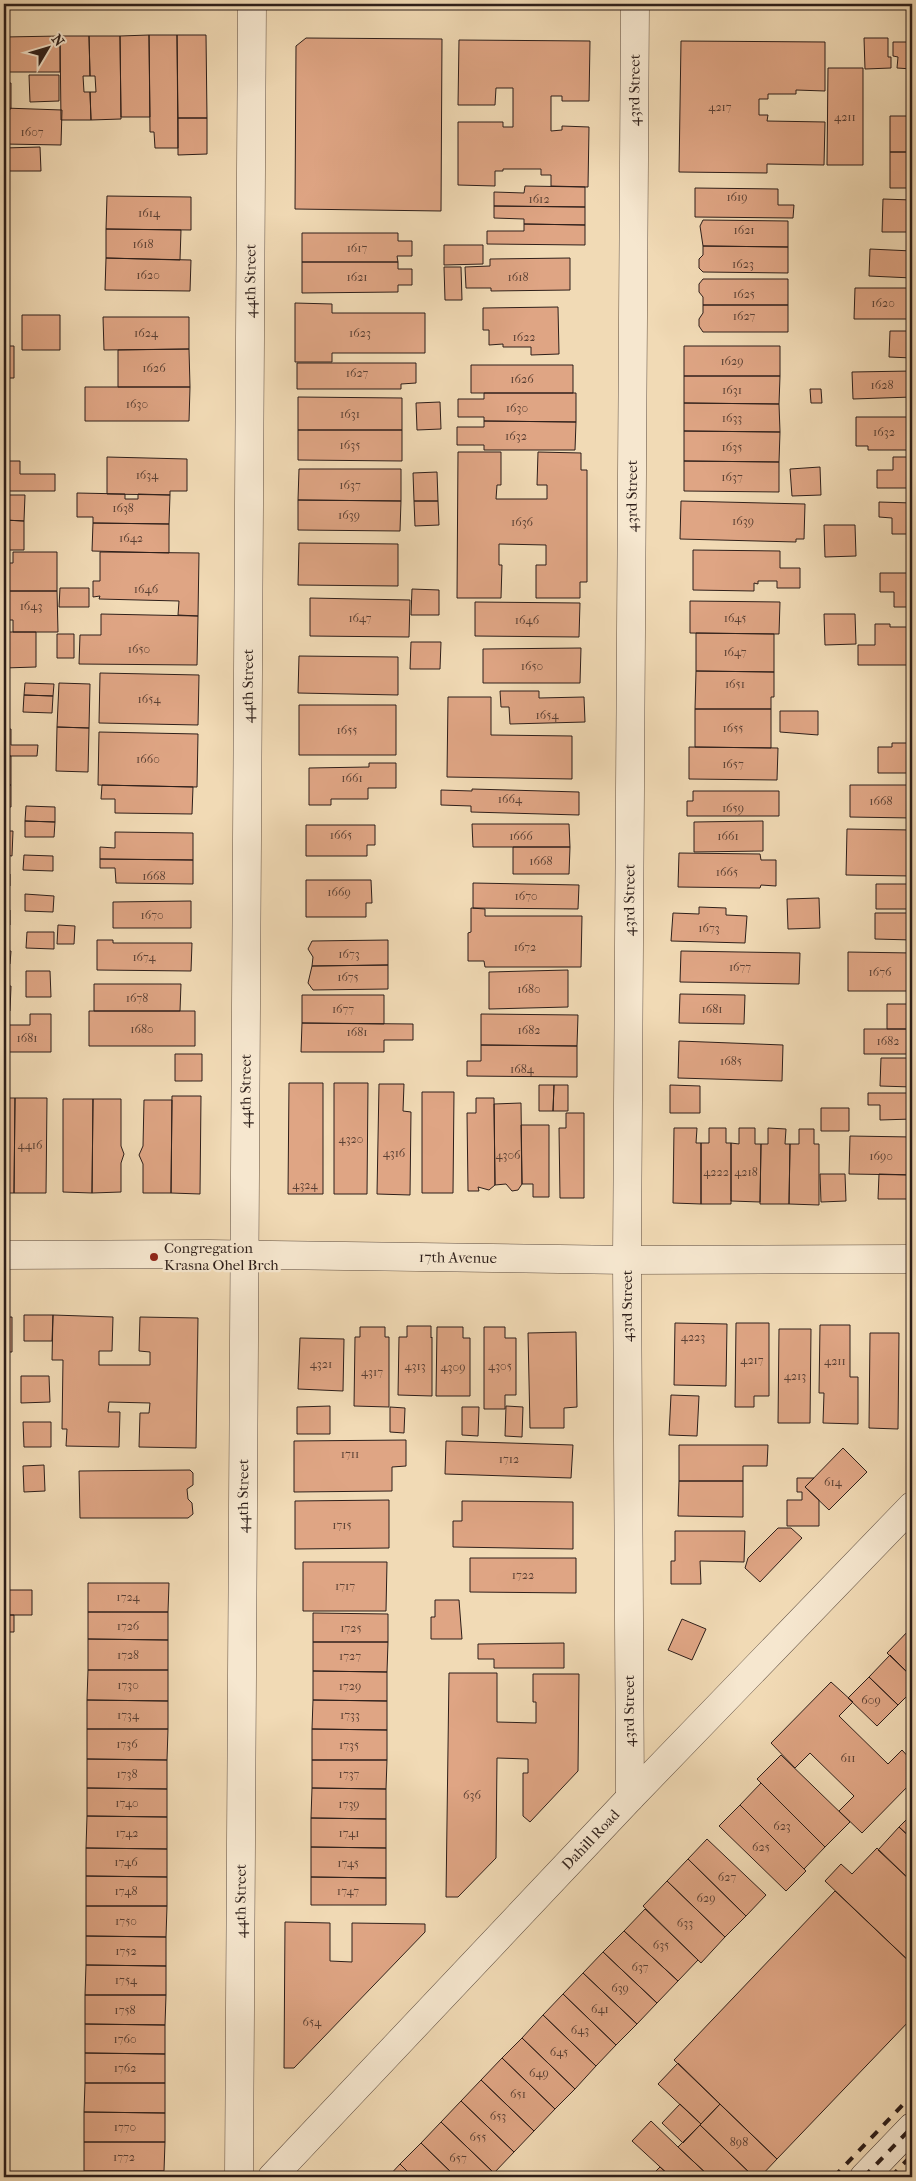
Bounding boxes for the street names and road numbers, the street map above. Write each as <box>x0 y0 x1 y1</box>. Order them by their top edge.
street label: 43rd Street <box>625 53 644 126</box>
street label: 44th Street <box>241 243 260 318</box>
street label: 43rd Street <box>623 459 641 532</box>
street label: 44th Street <box>239 648 257 723</box>
street label: 43rd Street <box>620 863 639 936</box>
street label: 44th Street <box>236 1053 255 1128</box>
street label: 17th Avenue <box>419 1248 498 1267</box>
street label: 43rd Street <box>618 1269 636 1342</box>
street label: 44th Street <box>234 1458 252 1533</box>
street label: 43rd Street <box>620 1674 638 1747</box>
street label: Dahill Road <box>558 1805 624 1874</box>
street label: 44th Street <box>231 1863 250 1938</box>

